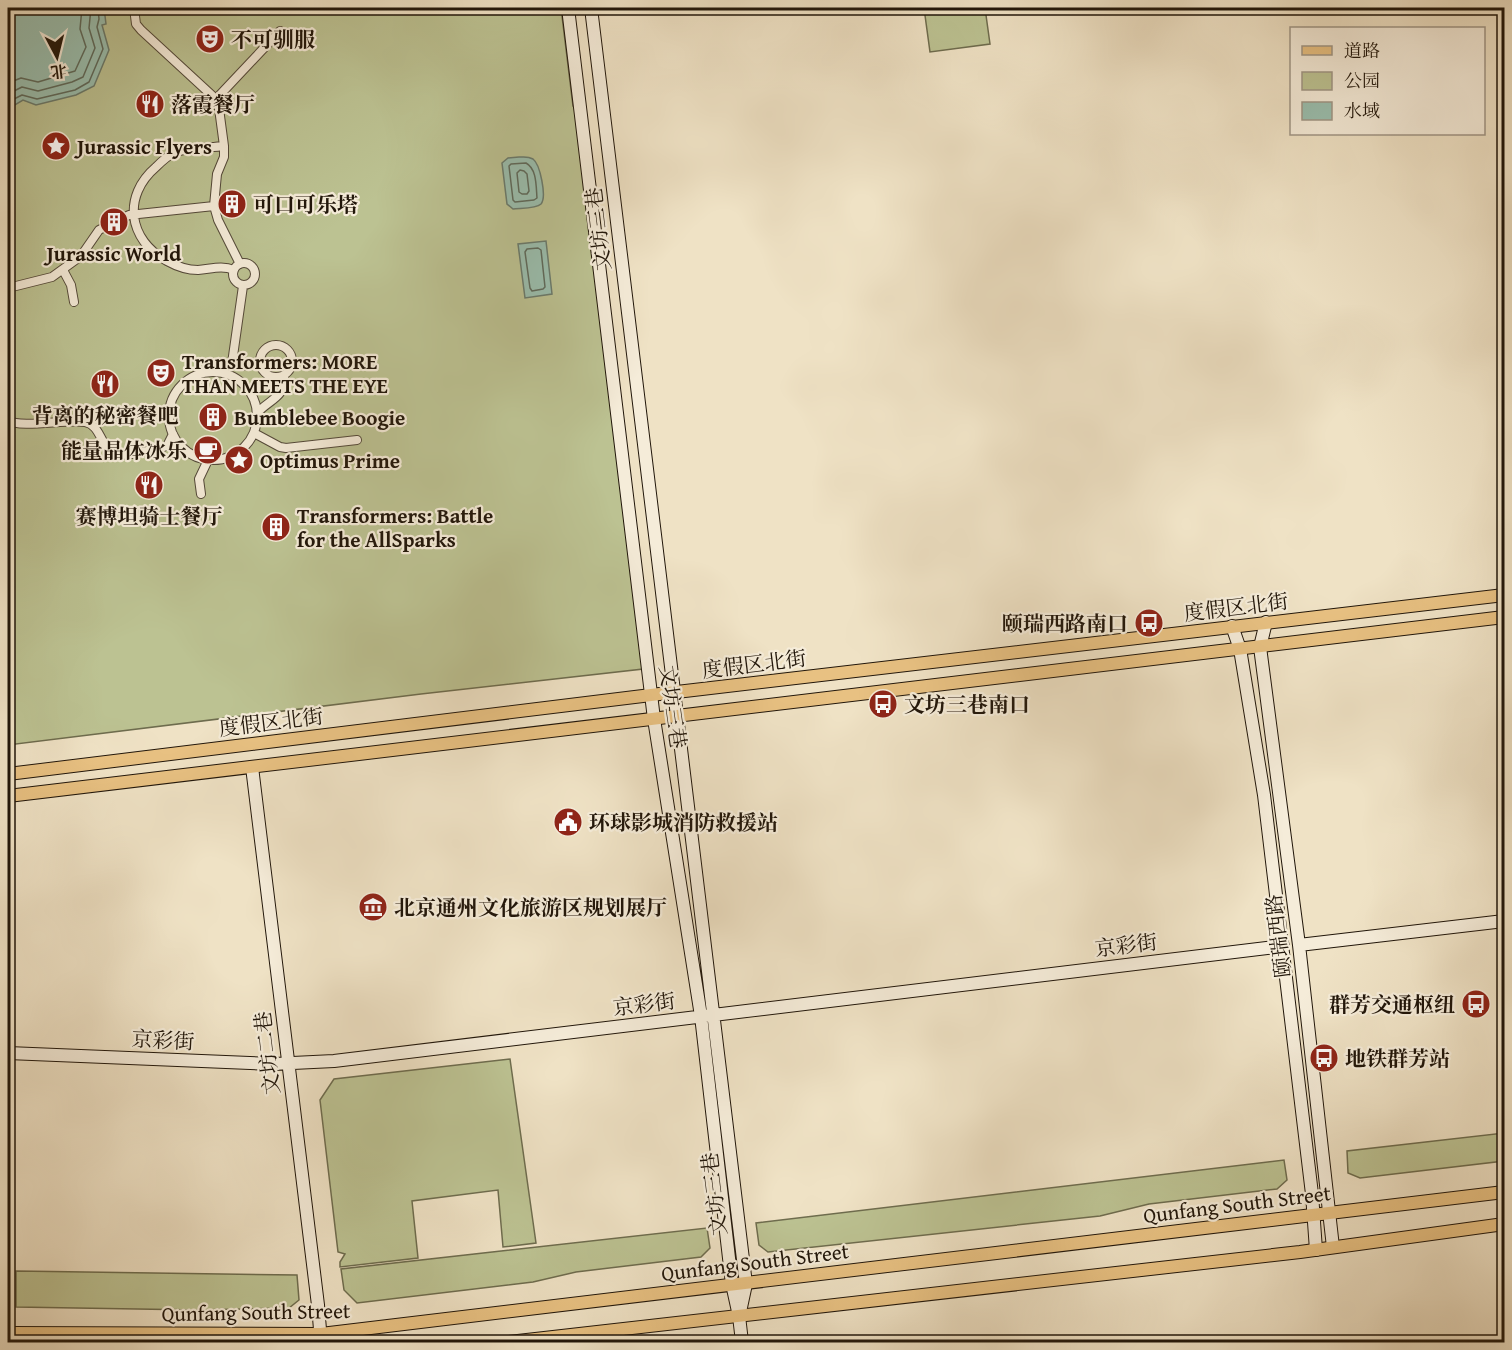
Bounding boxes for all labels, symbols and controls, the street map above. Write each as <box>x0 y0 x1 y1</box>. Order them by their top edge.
theatre icon: 不可驯服 <box>194 23 226 55</box>
place label: 不可驯服 <box>231 24 315 55</box>
north arrow <box>27 27 87 87</box>
legend <box>1290 27 1485 135</box>
text: 道路 <box>1344 37 1380 64</box>
text: 北 <box>49 59 68 85</box>
text: 公园 <box>1344 67 1380 94</box>
restaurant icon: 落霞餐厅 <box>134 88 166 120</box>
place label: 落霞餐厅 <box>171 89 255 120</box>
text: 水域 <box>1344 97 1380 124</box>
place icon: Jurassic Flyers <box>40 130 72 162</box>
place label: Jurassic Flyers <box>74 131 212 162</box>
street label: 文坊三巷 <box>577 185 619 273</box>
building icon: 可口可乐塔 <box>216 188 248 220</box>
place label: 可口可乐塔 <box>253 189 358 220</box>
building icon: Jurassic World <box>98 206 130 238</box>
place label: Jurassic World <box>44 238 181 269</box>
place label: Transformers: MORE THAN MEETS THE EYE <box>182 346 388 401</box>
theatre icon: Transformers: MORE THAN MEETS THE EYE <box>145 357 177 389</box>
restaurant icon: 背离的秘密餐吧 <box>89 368 121 400</box>
place label: 背离的秘密餐吧 <box>32 400 179 431</box>
building icon: Bumblebee Boogie <box>197 401 229 433</box>
place label: Bumblebee Boogie <box>234 402 405 433</box>
cafe icon: 能量晶体冰乐 <box>192 434 224 466</box>
place label: 能量晶体冰乐 <box>61 435 187 466</box>
place icon: Optimus Prime <box>223 444 255 476</box>
place label: Optimus Prime <box>260 445 400 476</box>
restaurant icon: 赛博坦骑士餐厅 <box>133 469 165 501</box>
place label: Transformers: Battle for the AllSparks <box>297 500 493 555</box>
place label: 赛博坦骑士餐厅 <box>76 501 223 532</box>
building icon: Transformers: Battle for the AllSparks <box>260 511 292 543</box>
street label: 度假区北街 <box>1182 585 1290 629</box>
bus stop icon: 颐瑞西路南口 <box>1133 607 1165 639</box>
place label: 颐瑞西路南口 <box>1002 608 1128 639</box>
street label: 度假区北街 <box>700 642 808 686</box>
street label: 文坊三巷 <box>652 663 694 751</box>
bus stop icon: 文坊三巷南口 <box>867 688 899 720</box>
place label: 文坊三巷南口 <box>904 689 1030 720</box>
street label: 度假区北街 <box>217 700 325 744</box>
public building icon: 环球影城消防救援站 <box>552 806 584 838</box>
place label: 环球影城消防救援站 <box>589 807 778 838</box>
museum icon: 北京通州文化旅游区规划展厅 <box>357 891 389 923</box>
place label: 北京通州文化旅游区规划展厅 <box>394 892 667 923</box>
street label: 颐瑞西路 <box>1257 892 1299 980</box>
street label: 京彩街 <box>1093 926 1159 964</box>
street label: 京彩街 <box>611 985 677 1023</box>
bus stop icon: 群芳交通枢纽 <box>1460 988 1492 1020</box>
place label: 群芳交通枢纽 <box>1329 989 1455 1020</box>
street label: 文坊二巷 <box>246 1009 288 1097</box>
street label: 京彩街 <box>131 1023 195 1057</box>
bus stop icon: 地铁群芳站 <box>1308 1042 1340 1074</box>
place label: 地铁群芳站 <box>1345 1043 1450 1074</box>
street label: 文坊三巷 <box>693 1150 735 1238</box>
street label: Qunfang South Street <box>1141 1177 1333 1231</box>
street label: Qunfang South Street <box>659 1235 851 1289</box>
street label: Qunfang South Street <box>161 1295 351 1329</box>

